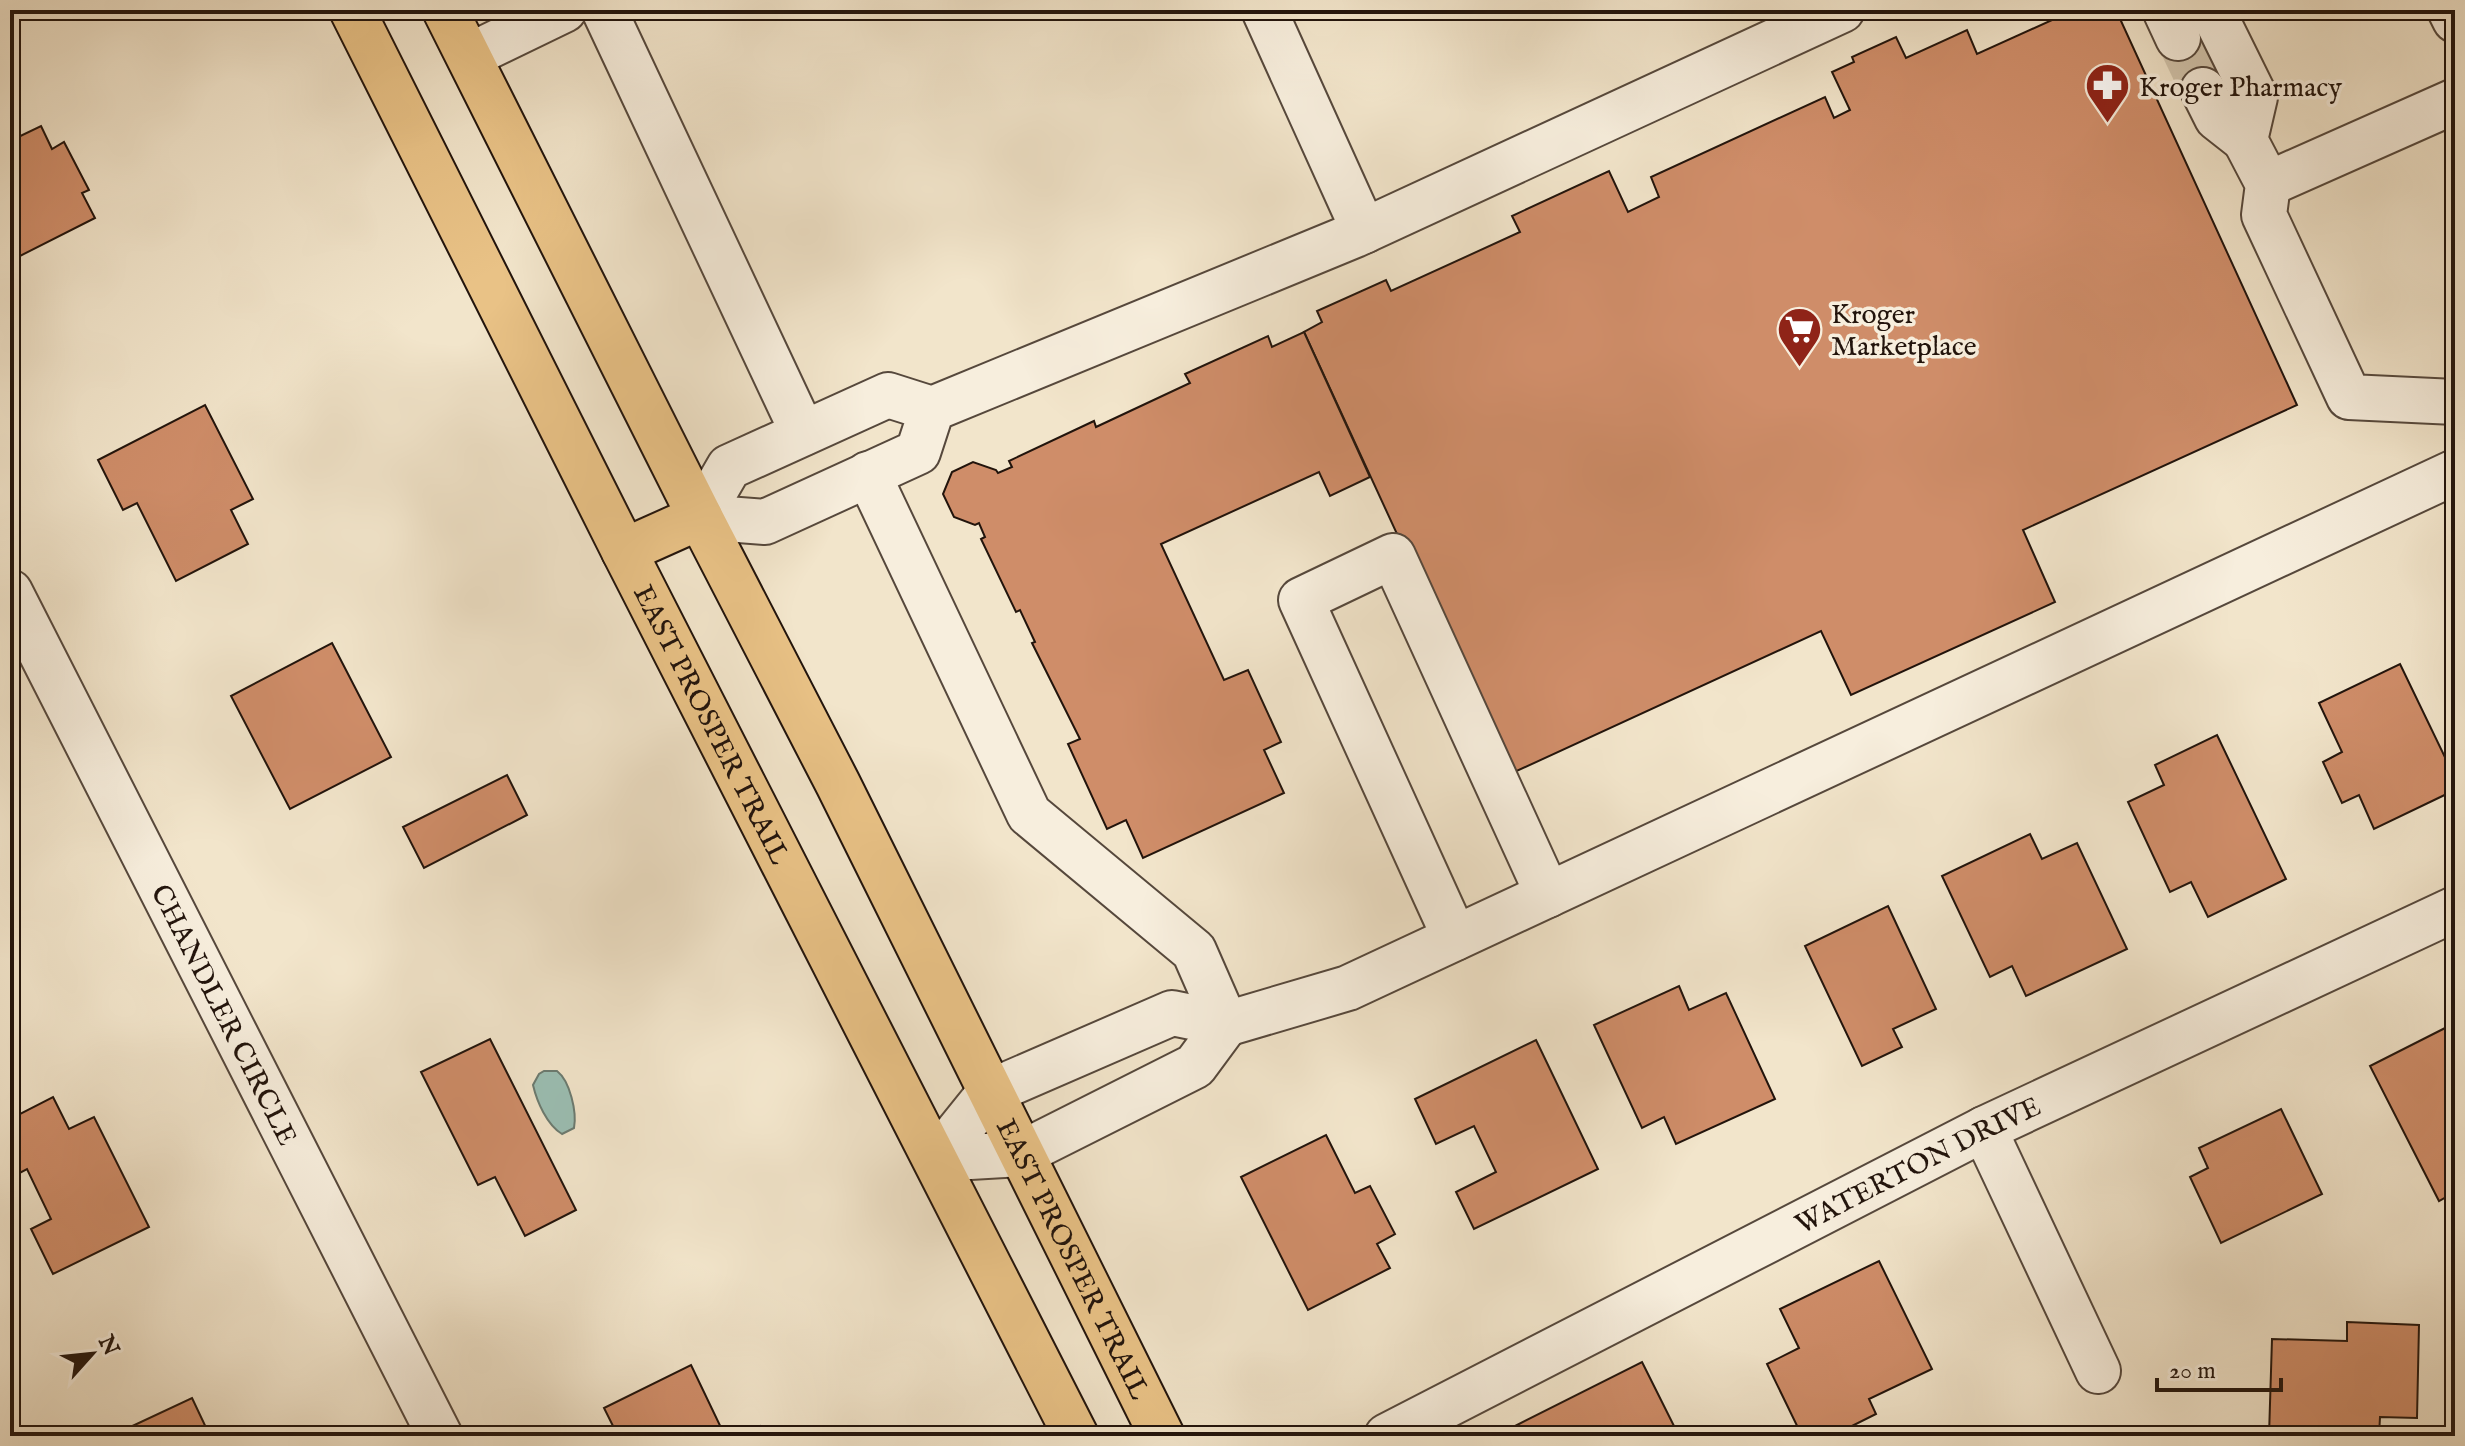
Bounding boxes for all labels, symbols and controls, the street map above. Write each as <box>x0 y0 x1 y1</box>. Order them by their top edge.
pharmacy icon: Kroger Pharmacy <box>2084 62 2132 125</box>
place label: Kroger Pharmacy <box>2139 71 2342 106</box>
place label: Kroger Marketplace <box>1831 298 1977 365</box>
supermarket icon: Kroger Marketplace <box>1776 305 1824 368</box>
street label: EAST PROSPER TRAIL <box>624 580 796 871</box>
street label: CHANDLER CIRCLE <box>142 879 304 1152</box>
street label: WATERTON DRIVE <box>1790 1090 2047 1243</box>
street label: EAST PROSPER TRAIL <box>987 1114 1156 1406</box>
north arrow <box>52 1314 132 1394</box>
text: N <box>91 1330 125 1361</box>
scale bar <box>2157 1342 2281 1392</box>
text: 20 m <box>2169 1356 2216 1387</box>

